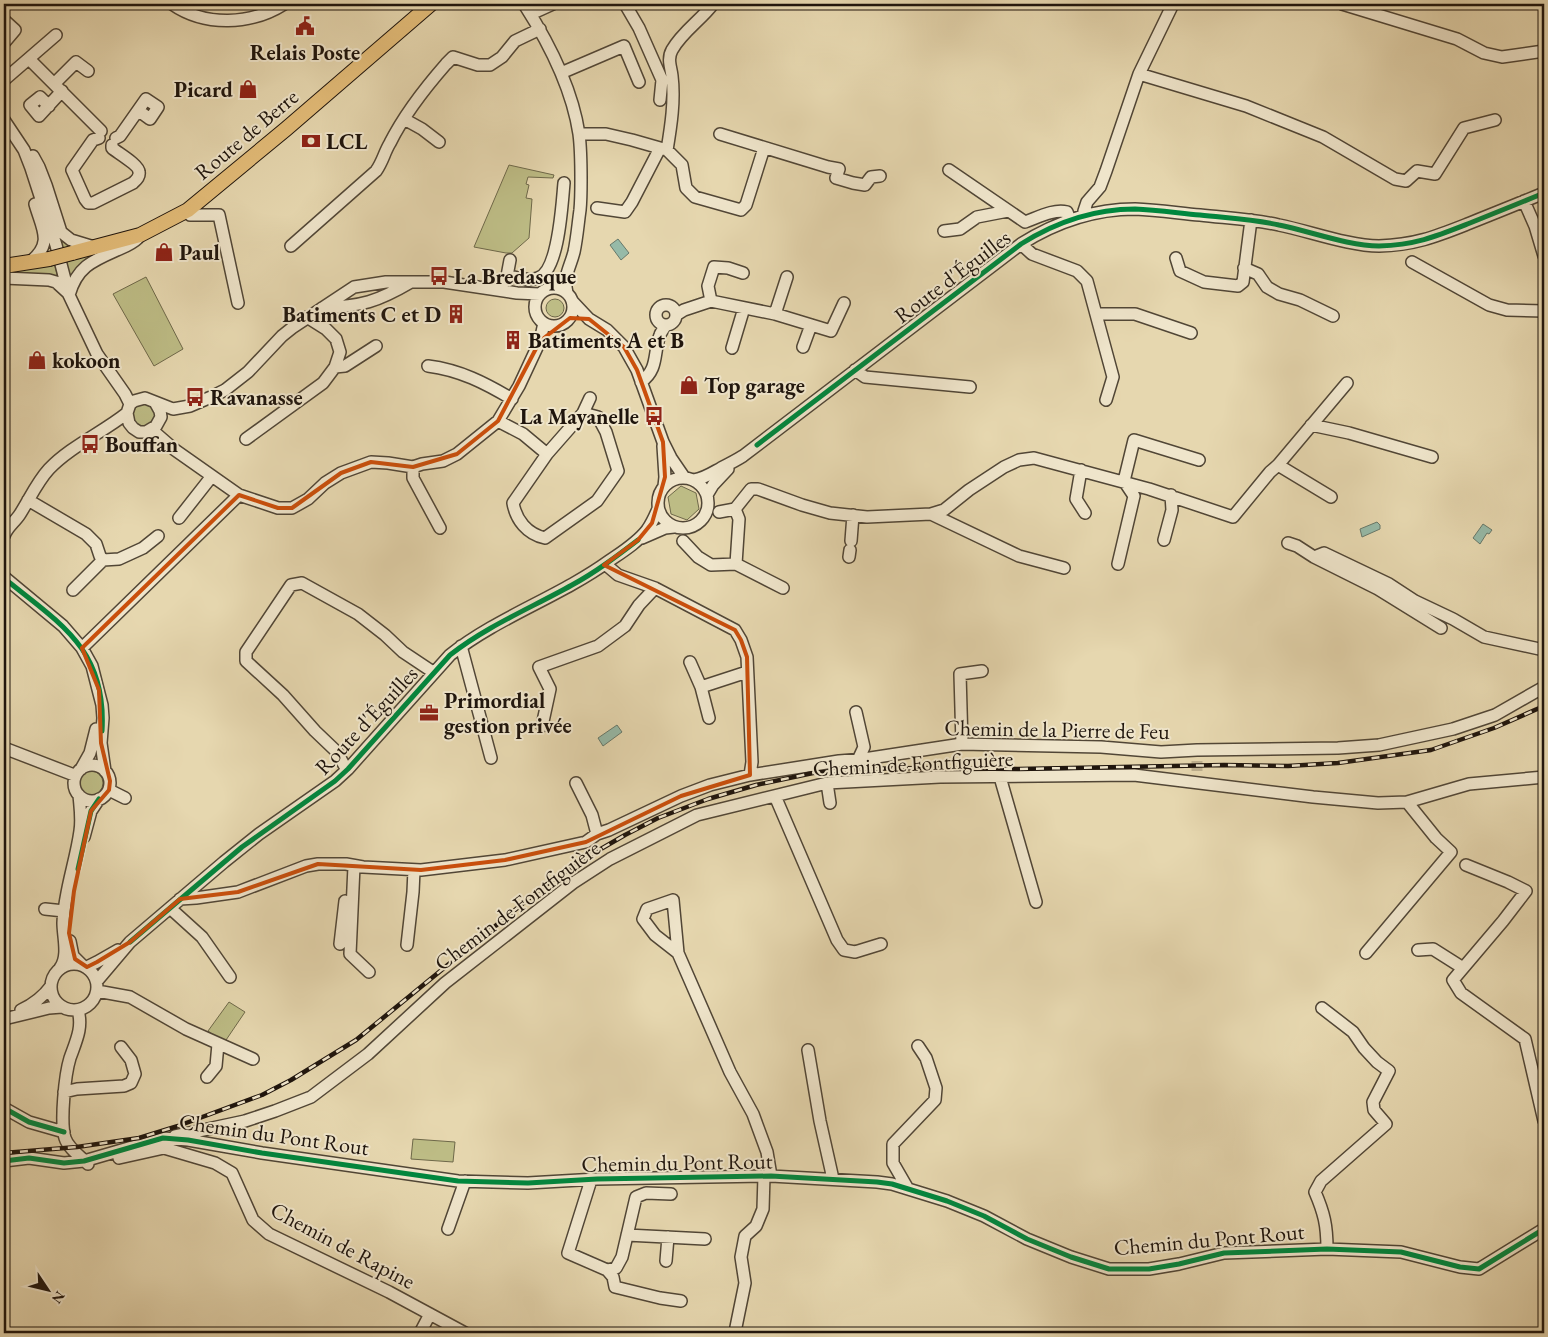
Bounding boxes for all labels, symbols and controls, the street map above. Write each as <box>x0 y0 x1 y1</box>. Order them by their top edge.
public building icon: Relais Poste <box>294 15 316 37</box>
place label: Relais Poste <box>250 38 360 67</box>
place label: Picard <box>174 75 233 104</box>
shop icon: Picard <box>237 78 259 100</box>
street label: Route de Berre <box>188 82 305 186</box>
place label: LCL <box>326 127 367 156</box>
bank icon: LCL <box>300 130 322 152</box>
street label: Route d'Éguilles <box>888 223 1016 330</box>
place label: Paul <box>179 238 220 267</box>
shop icon: Paul <box>153 241 175 263</box>
place label: La Bredasque <box>454 262 576 291</box>
bus stop icon: La Bredasque <box>428 265 450 287</box>
place label: Batiments C et D <box>282 300 441 329</box>
building icon: Batiments C et D <box>445 303 467 325</box>
place label: Batiments A et B <box>528 326 684 355</box>
building icon: Batiments A et B <box>502 329 524 351</box>
place label: kokoon <box>52 346 121 375</box>
shop icon: kokoon <box>26 349 48 371</box>
place label: Top garage <box>704 371 805 400</box>
shop icon: Top garage <box>678 374 700 396</box>
place label: Ravanasse <box>210 383 303 412</box>
bus stop icon: Ravanasse <box>184 386 206 408</box>
place label: La Mayanelle <box>520 402 639 431</box>
bus stop icon: La Mayanelle <box>643 405 665 427</box>
place label: Bouffan <box>105 430 179 459</box>
bus stop icon: Bouffan <box>79 433 101 455</box>
street label: Route d'Éguilles <box>308 660 424 781</box>
place label: Primordial gestion privée <box>444 686 572 740</box>
office icon: Primordial gestion privée <box>418 702 440 724</box>
street label: Chemin de la Pierre de Feu <box>944 713 1170 746</box>
street label: Chemin de Fontfiguière <box>812 744 1014 783</box>
street label: Chemin de Fontfiguière <box>428 833 606 977</box>
street label: Chemin du Pont Rout <box>177 1107 371 1162</box>
street label: Chemin du Pont Rout <box>581 1146 773 1179</box>
street label: Chemin de Rapine <box>265 1195 420 1296</box>
street label: Chemin du Pont Rout <box>1113 1217 1306 1262</box>
north arrow <box>22 1264 72 1314</box>
text: N <box>48 1288 69 1308</box>

